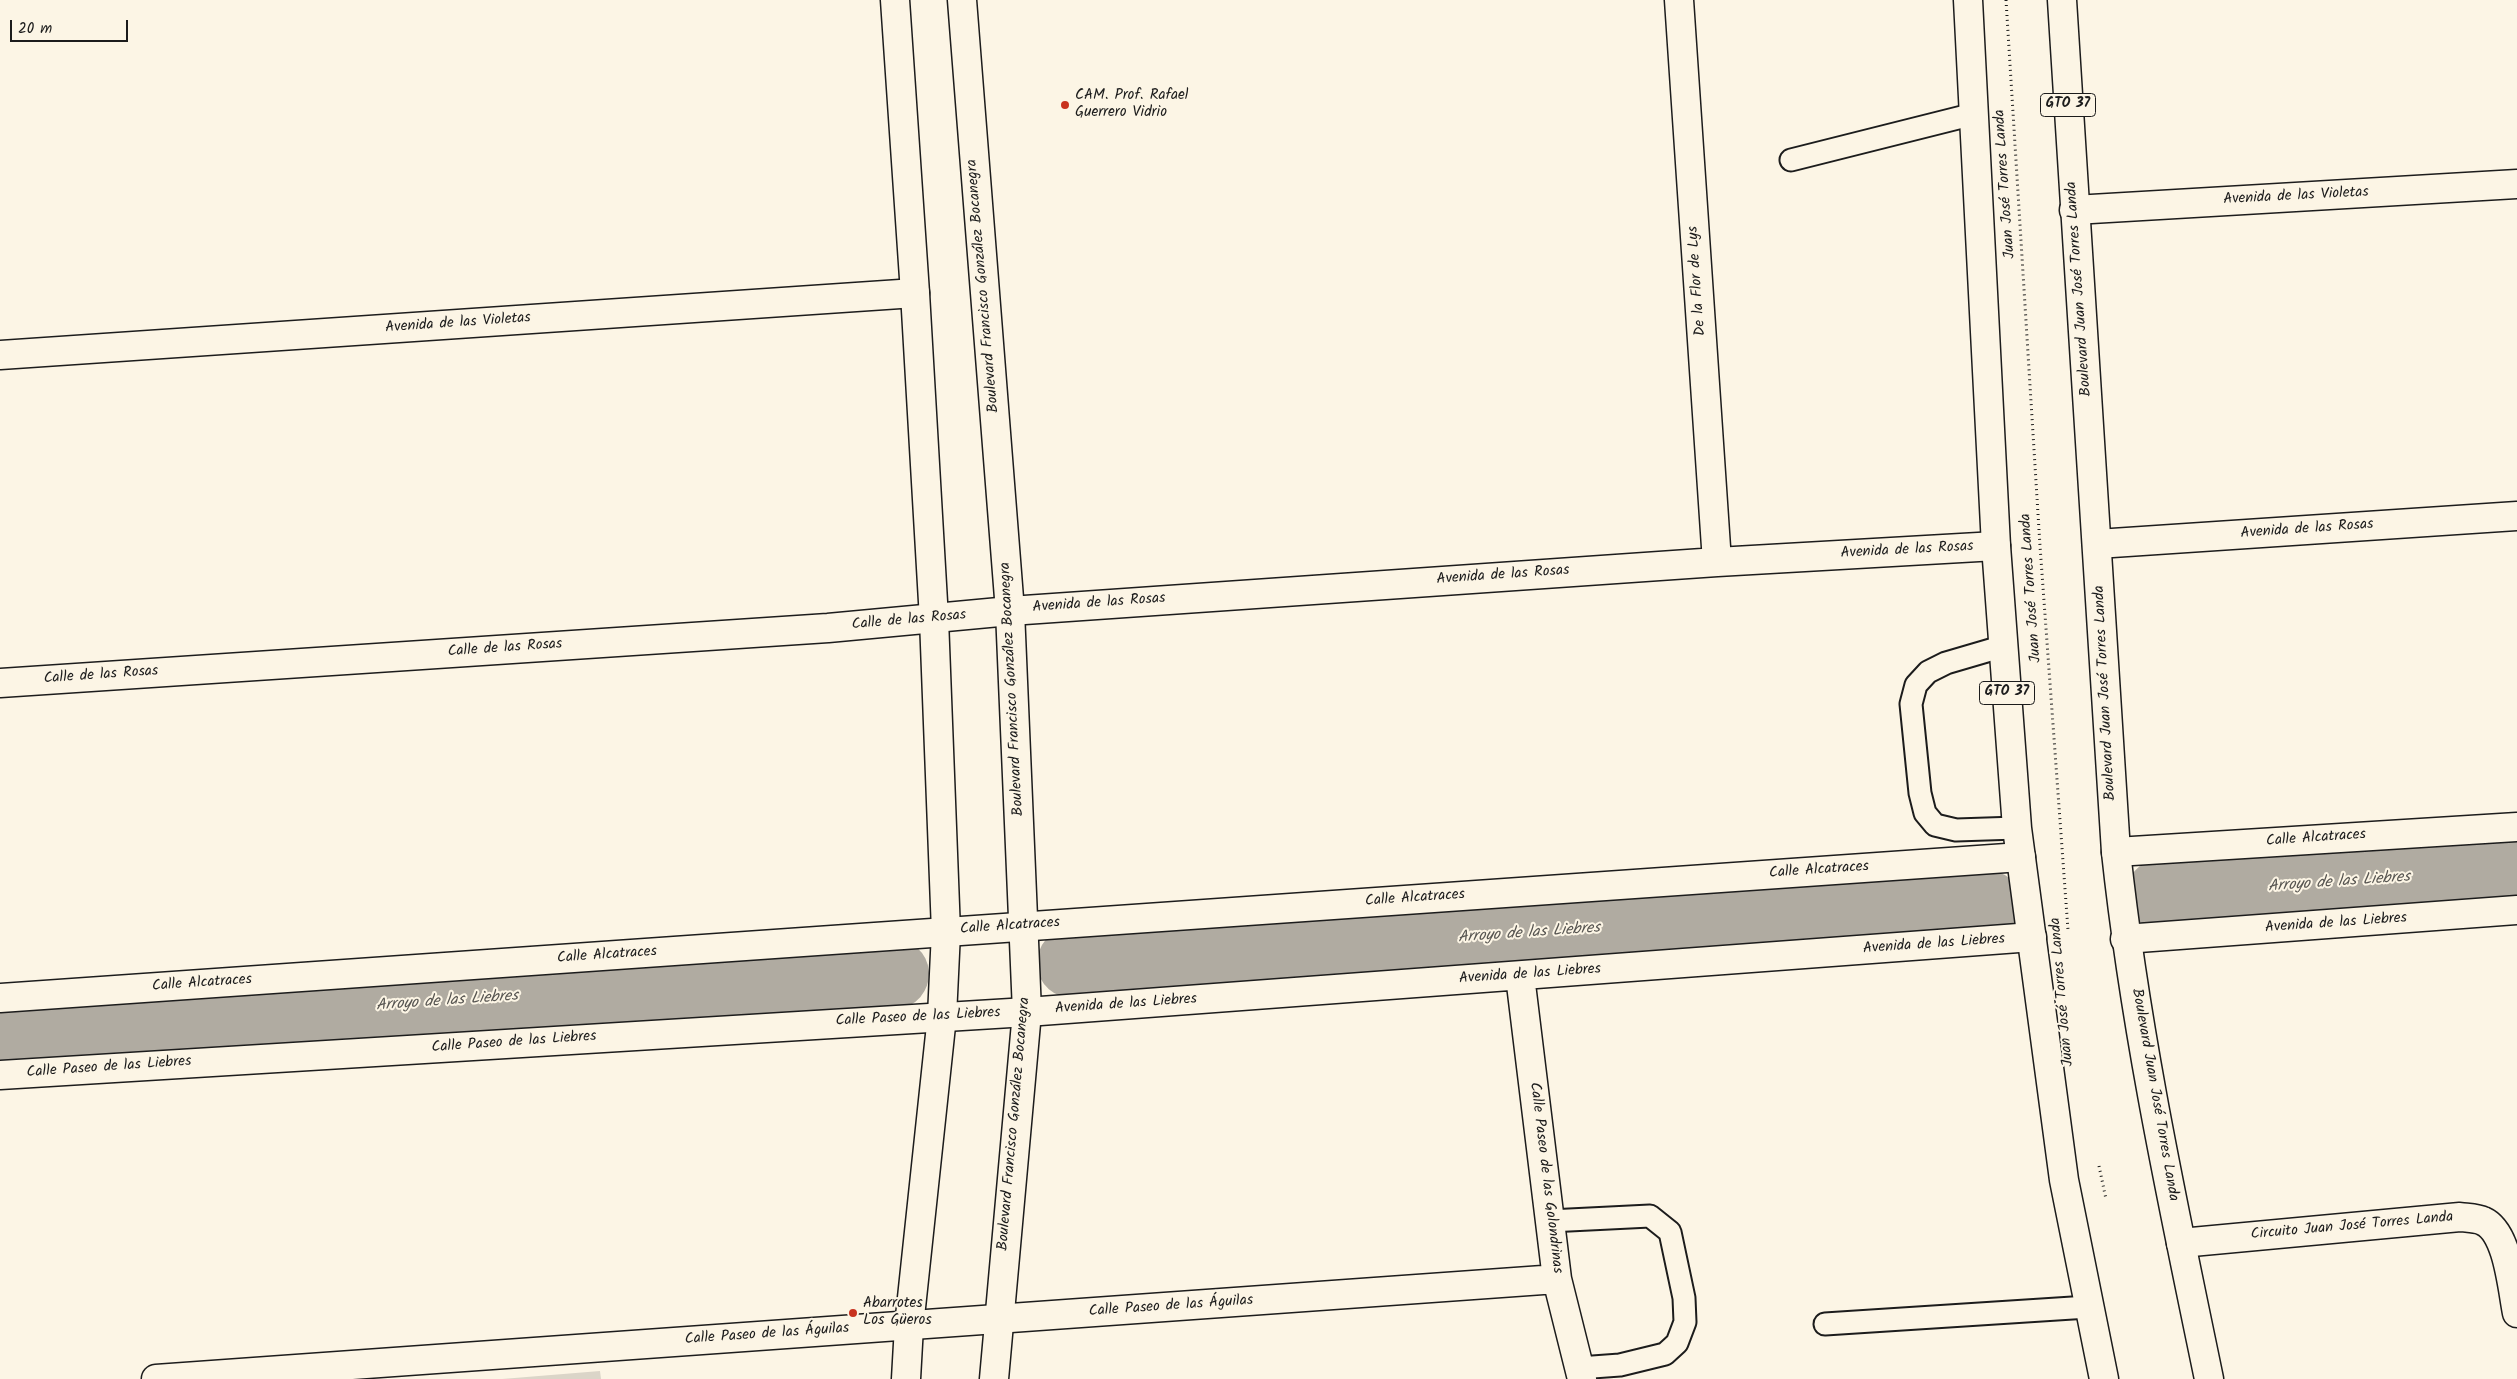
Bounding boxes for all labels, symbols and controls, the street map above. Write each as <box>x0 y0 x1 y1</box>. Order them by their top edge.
scale bar <box>12 10 130 42</box>
text: 20 m <box>18 17 52 41</box>
place label: CAM. Prof. Rafael Guerrero Vidrio <box>1075 87 1189 122</box>
road number: GTO 37 <box>2040 94 2096 116</box>
marker: CAM. Prof. Rafael Guerrero Vidrio <box>1059 99 1071 111</box>
street label: Juan José Torres Landa <box>1992 109 2020 259</box>
street label: Boulevard Francisco González Bocanegra <box>964 159 1004 413</box>
street label: Boulevard Juan José Torres Landa <box>2064 181 2096 397</box>
street label: Avenida de las Violetas <box>2223 184 2369 210</box>
street label: De la Flor de Lys <box>1685 225 1711 337</box>
street label: Avenida de las Violetas <box>385 310 531 338</box>
street label: Juan José Torres Landa <box>2018 513 2046 663</box>
street label: Avenida de las Rosas <box>2240 516 2374 544</box>
street label: Avenida de las Rosas <box>1840 539 1974 563</box>
street label: Boulevard Francisco González Bocanegra <box>997 562 1029 816</box>
street label: Avenida de las Rosas <box>1436 562 1570 590</box>
street label: Boulevard Juan José Torres Landa <box>2091 585 2121 801</box>
street label: Avenida de las Rosas <box>1032 590 1166 618</box>
street label: Calle de las Rosas <box>851 607 967 635</box>
street label: Calle de las Rosas <box>447 636 563 662</box>
street label: Calle de las Rosas <box>43 663 159 689</box>
road number: GTO 37 <box>1980 681 2034 704</box>
street label: Calle Alcatraces <box>2265 827 2367 851</box>
street label: Calle Alcatraces <box>1768 859 1870 883</box>
water label: Arroyo de las Liebres <box>2267 868 2411 898</box>
street label: Calle Alcatraces <box>1364 887 1466 911</box>
street label: Avenida de las Liebres <box>2264 910 2408 938</box>
street label: Calle Alcatraces <box>959 915 1061 939</box>
street label: Juan José Torres Landa <box>2048 917 2078 1067</box>
water label: Arroyo de las Liebres <box>1457 919 1601 949</box>
street label: Avenida de las Liebres <box>1862 931 2006 959</box>
street label: Calle Alcatraces <box>556 944 658 968</box>
street label: Avenida de las Liebres <box>1458 961 1602 989</box>
street label: Calle Alcatraces <box>151 972 253 996</box>
water label: Arroyo de las Liebres <box>375 987 519 1017</box>
street label: Boulevard Juan José Torres Landa <box>2126 987 2182 1203</box>
street label: Avenida de las Liebres <box>1054 991 1198 1019</box>
street label: Boulevard Francisco González Bocanegra <box>995 997 1035 1251</box>
street label: Calle Paseo de las Liebres <box>835 1005 1001 1031</box>
street label: Calle Paseo de las Liebres <box>431 1028 597 1058</box>
street label: Calle Paseo de las Liebres <box>26 1053 192 1083</box>
street label: Calle Paseo de las Golondrinas <box>1524 1081 1566 1275</box>
street label: Circuito Juan José Torres Landa <box>2250 1209 2454 1245</box>
street label: Calle Paseo de las Águilas <box>1088 1292 1254 1322</box>
place label: Abarrotes Los Güeros <box>863 1295 932 1330</box>
marker: Abarrotes Los Güeros <box>847 1307 859 1319</box>
street label: Calle Paseo de las Águilas <box>684 1320 850 1350</box>

